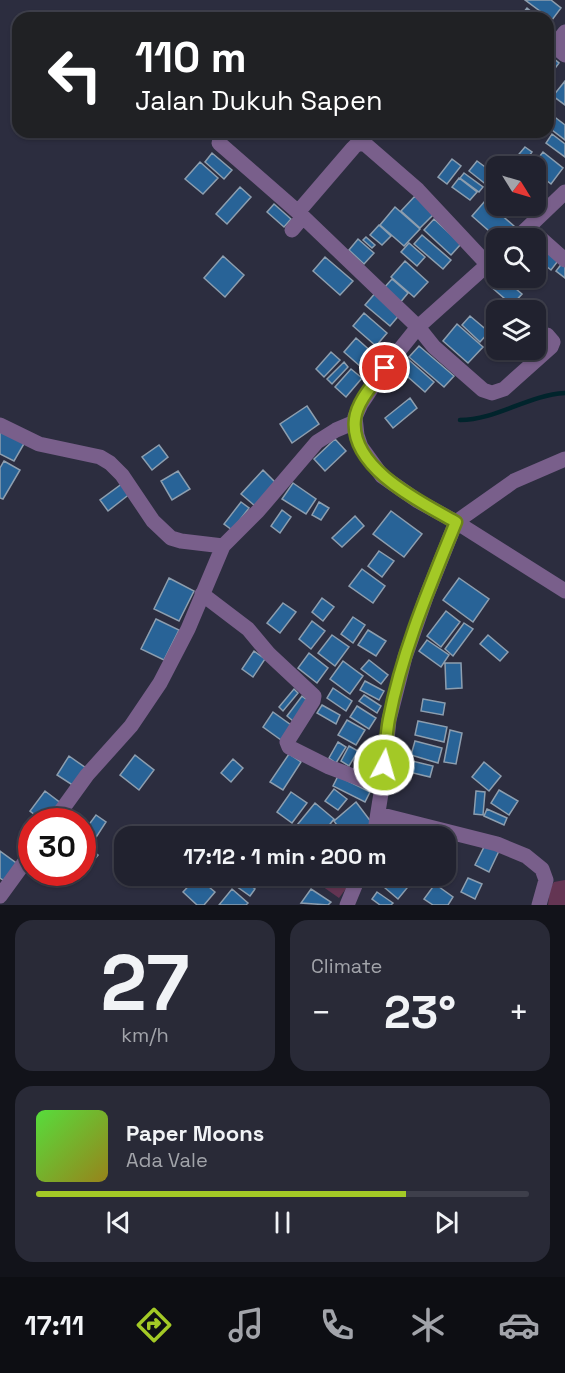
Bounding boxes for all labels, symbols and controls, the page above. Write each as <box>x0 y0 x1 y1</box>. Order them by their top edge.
text: 110 m <box>135 31 247 84</box>
icon: left <box>36 36 114 114</box>
text: Jalan Dukuh Sapen <box>135 83 382 118</box>
north arrow <box>486 156 546 216</box>
map controls <box>486 156 546 360</box>
button: search <box>486 228 546 288</box>
button: layers <box>486 300 546 360</box>
pin <box>359 342 410 393</box>
icon: arrive <box>368 351 401 384</box>
position arrow <box>352 733 416 797</box>
speed limit sign: 30 <box>18 808 96 886</box>
text: 17:12 · 1 min · 200 m <box>183 842 387 870</box>
text: 27 <box>101 933 189 1033</box>
text: Climate <box>311 953 382 979</box>
text: 23° <box>384 984 456 1041</box>
text: − <box>311 992 331 1034</box>
text: + <box>509 992 529 1034</box>
text: km/h <box>121 1022 169 1048</box>
text: Paper Moons <box>126 1119 264 1147</box>
text: Ada Vale <box>126 1147 208 1173</box>
icon: previous <box>102 1206 135 1239</box>
icon: pause <box>266 1206 299 1239</box>
icon: next <box>430 1206 463 1239</box>
icon: directions <box>133 1304 175 1346</box>
icon: music <box>225 1304 267 1346</box>
icon: phone <box>316 1304 358 1346</box>
icon: climate <box>407 1304 449 1346</box>
icon: car <box>498 1304 540 1346</box>
text: 17:11 <box>25 1308 84 1343</box>

